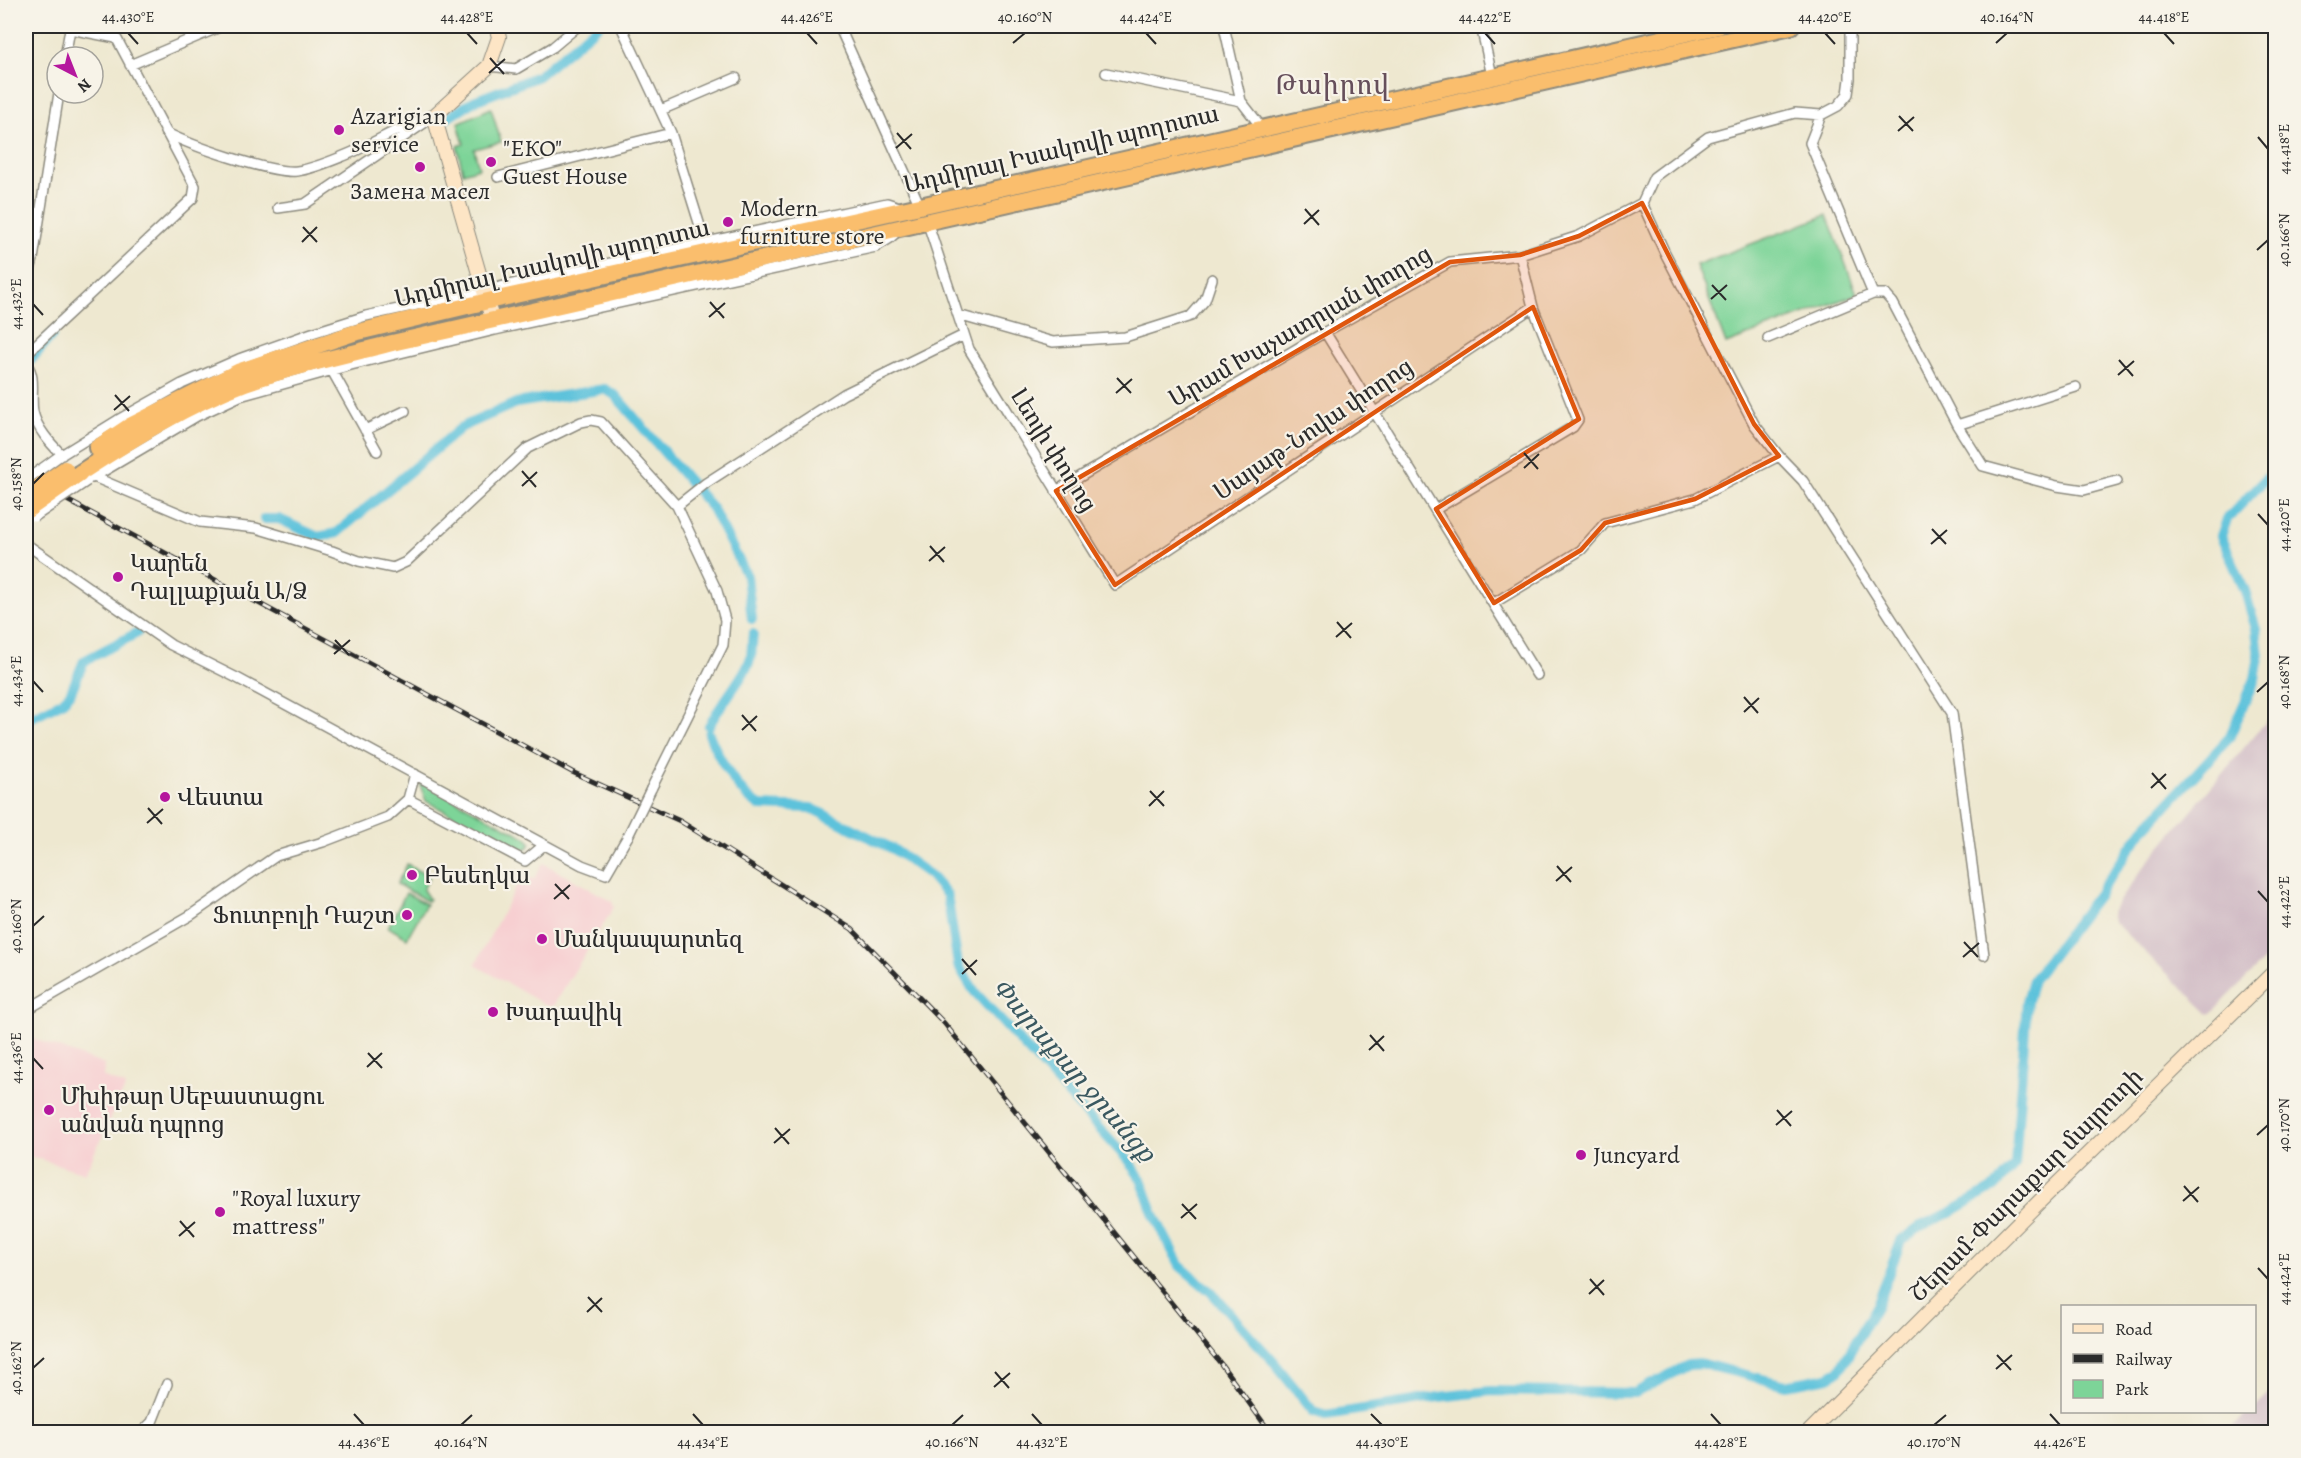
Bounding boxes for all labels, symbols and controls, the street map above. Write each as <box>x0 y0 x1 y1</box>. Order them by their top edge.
text: 44.430°E <box>102 7 154 27</box>
text: 44.428°E <box>441 7 493 27</box>
text: 44.426°E <box>781 7 833 27</box>
text: 40.160°N <box>998 7 1053 27</box>
text: 44.424°E <box>1120 7 1172 27</box>
text: 44.422°E <box>1459 7 1511 27</box>
text: 44.420°E <box>1798 7 1852 27</box>
text: 40.164°N <box>1980 7 2034 27</box>
text: 44.418°E <box>2139 7 2189 27</box>
north arrow <box>45 45 105 105</box>
district label: Թաիրով <box>1275 67 1391 103</box>
text: N <box>72 73 96 98</box>
street label: Ադմիրալ Իսակովի պողոտա <box>900 97 1222 201</box>
place label: Azarigian service <box>350 100 446 160</box>
marker: Azarigian service <box>332 123 346 137</box>
text: 44.418°E <box>2274 124 2294 174</box>
place label: "ЕКО" Guest House <box>503 132 628 192</box>
marker: "ЕКО" Guest House <box>484 155 498 169</box>
marker: Замена масел <box>413 160 427 174</box>
place label: Замена масел <box>350 175 490 207</box>
place label: Modern furniture store <box>740 192 885 252</box>
street label: Ադմիրալ Իսակովի պողոտա <box>391 211 713 315</box>
text: 40.166°N <box>2274 213 2294 267</box>
marker: Modern furniture store <box>721 215 735 229</box>
street label: Արամ Խաչատրյան փողոց <box>1163 237 1437 415</box>
text: 44.432°E <box>6 278 26 330</box>
street label: Սայաթ-Նովա փողոց <box>1207 350 1419 508</box>
street label: Լեոյի փողոց <box>1003 382 1105 518</box>
text: 40.158°N <box>6 457 26 511</box>
text: 44.420°E <box>2274 498 2294 552</box>
place label: Կարեն Դալլաքյան Ա/Ձ <box>130 547 308 607</box>
marker: Կարեն Դալլաքյան Ա/Ձ <box>111 570 125 584</box>
text: 44.434°E <box>6 655 26 707</box>
text: 40.168°N <box>2274 655 2294 709</box>
place label: Վեստա <box>177 781 264 813</box>
marker: Վեստա <box>158 790 172 804</box>
place label: Բեսեդկա <box>424 859 530 891</box>
marker: Բեսեդկա <box>405 868 419 882</box>
text: 44.422°E <box>2274 876 2294 928</box>
text: 40.160°N <box>6 898 26 953</box>
place label: Ֆուտբոլի Դաշտ <box>213 899 395 931</box>
marker: Ֆուտբոլի Դաշտ <box>400 908 414 922</box>
place label: Մանկապարտեզ <box>554 923 744 955</box>
marker: Մանկապարտեզ <box>535 932 549 946</box>
water label: Փարաքար ջրանցք <box>984 970 1165 1171</box>
place label: Խադավիկ <box>505 996 622 1028</box>
marker: Խադավիկ <box>486 1005 500 1019</box>
text: 44.436°E <box>6 1032 26 1084</box>
street label: Շերամ-Փարաքար մայրուղի <box>1902 1061 2150 1309</box>
place label: Մխիթար Սեբաստացու անվան դպրոց <box>61 1080 324 1140</box>
text: 40.170°N <box>2274 1098 2294 1152</box>
marker: Մխիթար Սեբաստացու անվան դպրոց <box>42 1103 56 1117</box>
place label: Juncyard <box>1593 1139 1680 1171</box>
marker: Juncyard <box>1574 1148 1588 1162</box>
place label: "Royal luxury mattress" <box>232 1182 361 1242</box>
marker: "Royal luxury mattress" <box>213 1205 227 1219</box>
text: 44.424°E <box>2274 1253 2294 1305</box>
legend <box>2061 1305 2256 1413</box>
text: Road <box>2115 1317 2153 1341</box>
text: 40.162°N <box>6 1341 26 1395</box>
text: Railway <box>2115 1347 2173 1371</box>
text: Park <box>2115 1377 2149 1401</box>
text: 44.436°E <box>338 1432 390 1452</box>
text: 40.164°N <box>434 1432 488 1452</box>
text: 44.434°E <box>677 1432 729 1452</box>
text: 40.166°N <box>925 1432 979 1452</box>
text: 44.432°E <box>1016 1432 1068 1452</box>
text: 44.430°E <box>1356 1432 1408 1452</box>
text: 44.428°E <box>1695 1432 1747 1452</box>
text: 40.170°N <box>1907 1432 1961 1452</box>
text: 44.426°E <box>2034 1432 2086 1452</box>

